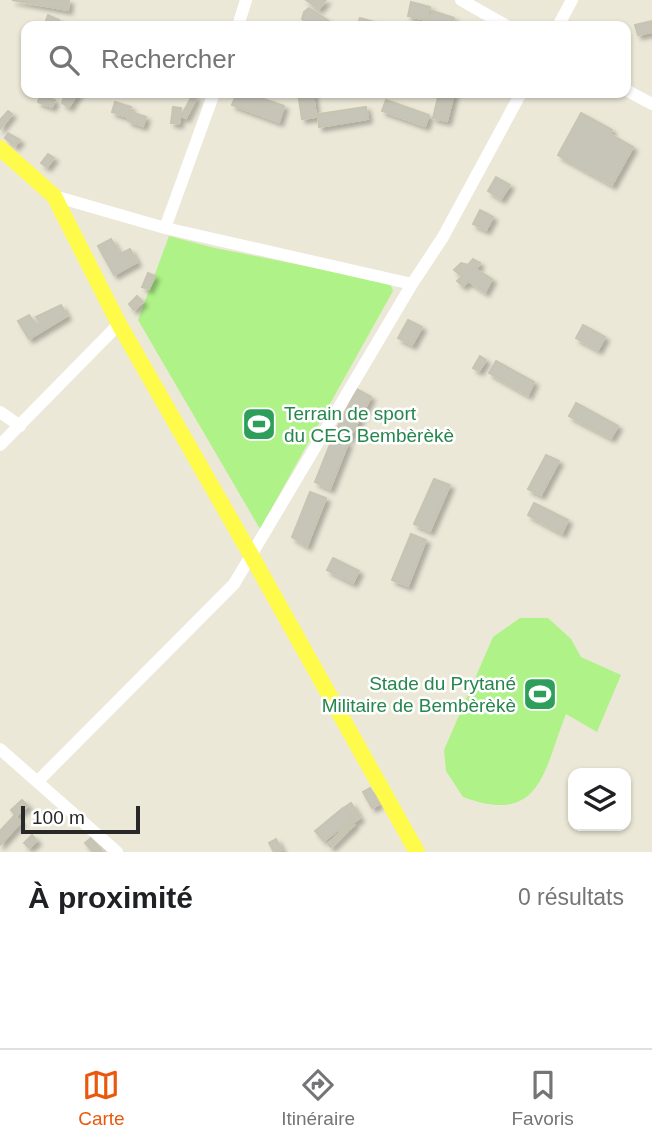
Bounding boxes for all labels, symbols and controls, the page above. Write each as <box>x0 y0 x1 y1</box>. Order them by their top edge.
search box <box>21 21 631 98</box>
icon: search <box>45 41 83 79</box>
text: Rechercher <box>101 44 235 74</box>
place label: Terrain de sport du CEG Bembèrèkè <box>284 403 454 446</box>
sports icon: Terrain de sport du CEG Bembèrèkè <box>240 405 278 443</box>
place label: Stade du Prytané Militaire de Bembèrèkè <box>322 673 516 716</box>
sports icon: Stade du Prytané Militaire de Bembèrèkè <box>521 675 559 713</box>
map controls <box>568 768 631 831</box>
button: layers <box>568 768 631 831</box>
scale bar <box>21 803 140 835</box>
text: 100 m <box>32 807 85 828</box>
text: À proximité <box>28 881 193 914</box>
text: 0 résultats <box>518 884 624 910</box>
tab: Carte <box>78 1066 125 1130</box>
tab: Itinéraire <box>281 1066 355 1130</box>
tab: Favoris <box>511 1066 574 1130</box>

